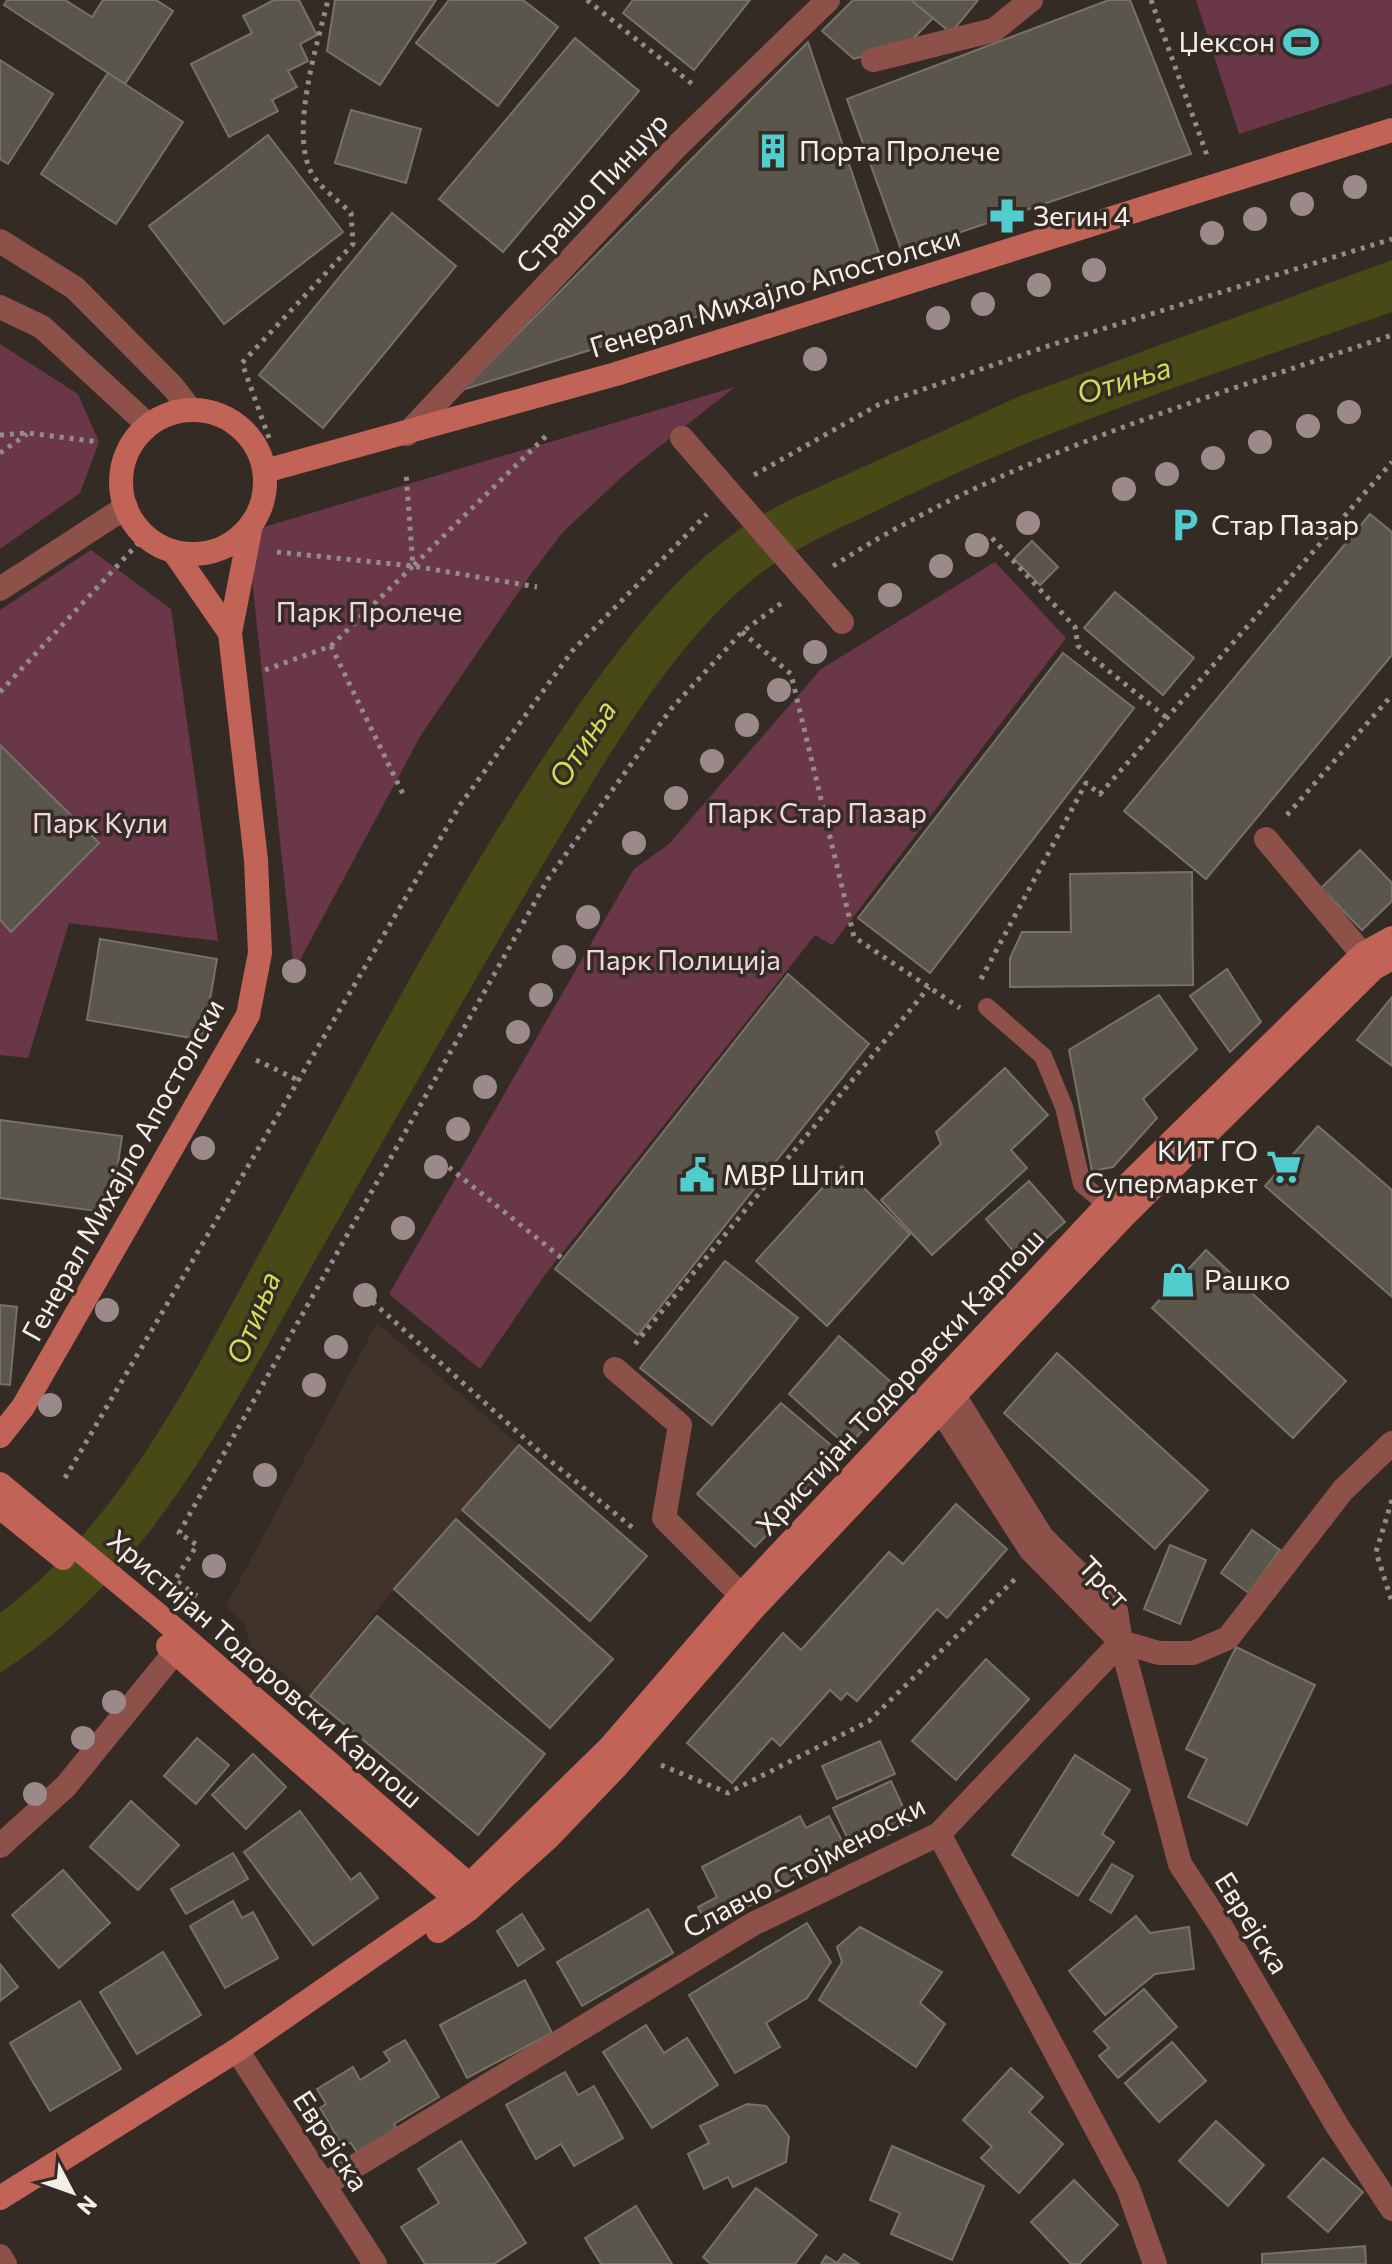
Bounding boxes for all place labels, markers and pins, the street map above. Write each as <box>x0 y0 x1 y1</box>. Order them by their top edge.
sports icon: Џексон <box>1282 23 1320 61</box>
place label: Џексон <box>1178 24 1275 58</box>
building icon: Порта Пролече <box>754 132 792 170</box>
place label: Порта Пролече <box>799 133 1000 167</box>
pharmacy icon: Зегин 4 <box>988 197 1026 235</box>
place label: Зегин 4 <box>1033 198 1130 232</box>
parking icon: Стар Пазар <box>1166 506 1204 544</box>
place label: Стар Пазар <box>1211 507 1359 541</box>
place label: КИТ ГО Супермаркет <box>1085 1133 1258 1199</box>
supermarket icon: КИТ ГО Супермаркет <box>1265 1148 1303 1186</box>
public building icon: МВР Штип <box>678 1156 716 1194</box>
place label: МВР Штип <box>723 1157 865 1191</box>
shop icon: Рашко <box>1159 1261 1197 1299</box>
place label: Рашко <box>1204 1262 1290 1296</box>

